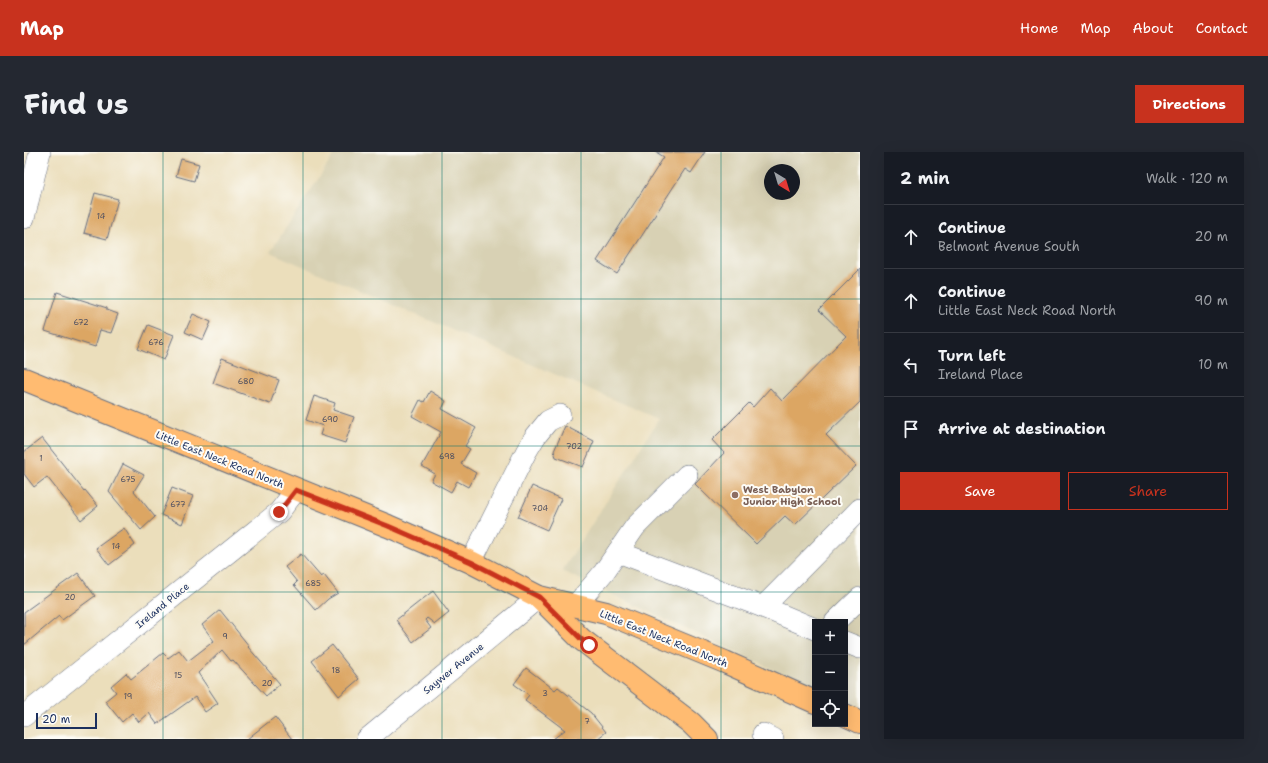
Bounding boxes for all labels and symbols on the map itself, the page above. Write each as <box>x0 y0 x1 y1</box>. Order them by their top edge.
north arrow <box>764 164 800 200</box>
house number: 14 <box>97 211 106 222</box>
house number: 672 <box>73 317 89 328</box>
house number: 676 <box>148 337 164 348</box>
house number: 680 <box>238 376 254 387</box>
house number: 690 <box>322 414 338 425</box>
street label: Little East Neck Road North <box>154 428 286 491</box>
house number: 702 <box>566 441 582 452</box>
house number: 698 <box>439 451 455 462</box>
house number: 1 <box>39 453 43 464</box>
house number: 675 <box>121 474 136 485</box>
place label: West Babylon Junior High School <box>743 483 842 508</box>
marker: West Babylon Junior High School <box>730 490 740 500</box>
house number: 677 <box>170 499 186 510</box>
route end <box>270 503 288 521</box>
house number: 704 <box>532 503 549 514</box>
house number: 14 <box>112 541 121 552</box>
house number: 685 <box>305 578 321 589</box>
street label: Ireland Place <box>133 580 192 631</box>
house number: 20 <box>65 592 75 603</box>
street label: Little East Neck Road North <box>598 607 730 670</box>
house number: 9 <box>222 631 228 642</box>
route start <box>580 636 598 654</box>
street label: Saywer Avenue <box>420 640 487 697</box>
house number: 18 <box>332 665 340 676</box>
house number: 15 <box>174 670 182 681</box>
house number: 20 <box>262 678 272 689</box>
house number: 3 <box>542 688 548 699</box>
house number: 19 <box>124 691 132 702</box>
scale bar <box>36 711 97 730</box>
house number: 7 <box>584 716 590 727</box>

